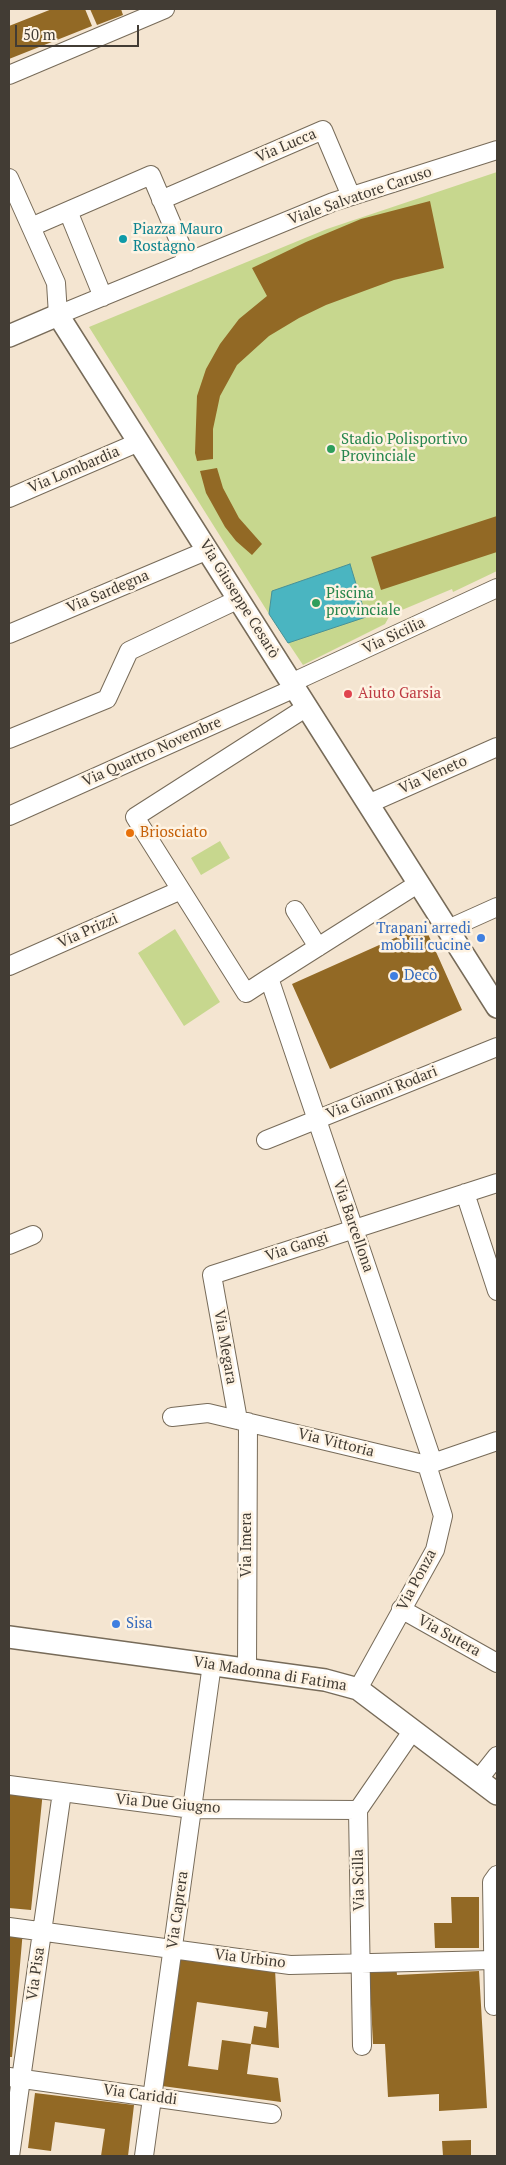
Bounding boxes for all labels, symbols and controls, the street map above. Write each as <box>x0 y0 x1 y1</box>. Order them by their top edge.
scale bar <box>18 15 141 47</box>
text: 50 m <box>23 24 56 44</box>
street label: Via Lucca <box>253 125 319 167</box>
street label: Viale Salvatore Caruso <box>286 163 434 229</box>
place label: Piazza Mauro Rostagno <box>133 221 223 256</box>
marker: Piazza Mauro Rostagno <box>117 233 129 245</box>
place label: Stadio Polisportivo Provinciale <box>341 431 468 466</box>
street label: Via Lombardia <box>26 443 122 497</box>
marker: Stadio Polisportivo Provinciale <box>325 443 337 455</box>
street label: Via Giuseppe Cesarò <box>195 536 283 662</box>
street label: Via Sardegna <box>64 567 152 617</box>
place label: Piscina provinciale <box>326 585 400 620</box>
marker: Piscina provinciale <box>310 597 322 609</box>
street label: Via Sicilia <box>360 614 428 658</box>
place label: Aiuto Garsia <box>358 685 441 703</box>
marker: Aiuto Garsia <box>342 688 354 700</box>
street label: Via Quattro Novembre <box>80 713 224 791</box>
street label: Via Veneto <box>396 752 470 798</box>
place label: Briosciato <box>140 824 207 842</box>
marker: Briosciato <box>124 827 136 839</box>
street label: Via Prizzi <box>55 910 121 952</box>
place label: Trapani arredi mobili cucine <box>376 920 471 955</box>
marker: Trapani arredi mobili cucine <box>475 932 487 944</box>
place label: Decò <box>404 967 437 985</box>
marker: Decò <box>388 970 400 982</box>
street label: Via Gianni Rodari <box>324 1063 440 1123</box>
street label: Via Barcellona <box>329 1177 377 1275</box>
street label: Via Gangi <box>263 1228 331 1266</box>
street label: Via Megara <box>210 1308 240 1386</box>
street label: Via Vittoria <box>296 1425 376 1461</box>
street label: Via Imera <box>238 1512 256 1578</box>
street label: Via Ponza <box>393 1546 441 1614</box>
street label: Via Sutera <box>414 1611 484 1661</box>
place label: Sisa <box>126 1615 153 1633</box>
marker: Sisa <box>110 1618 122 1630</box>
street label: Via Madonna di Fatima <box>192 1653 348 1695</box>
street label: Via Due Giugno <box>115 1790 221 1818</box>
street label: Via Scilla <box>349 1849 369 1911</box>
street label: Via Caprera <box>164 1870 192 1950</box>
street label: Via Pisa <box>23 1946 49 2002</box>
street label: Via Urbino <box>213 1946 287 1972</box>
street label: Via Cariddi <box>102 2081 178 2109</box>

